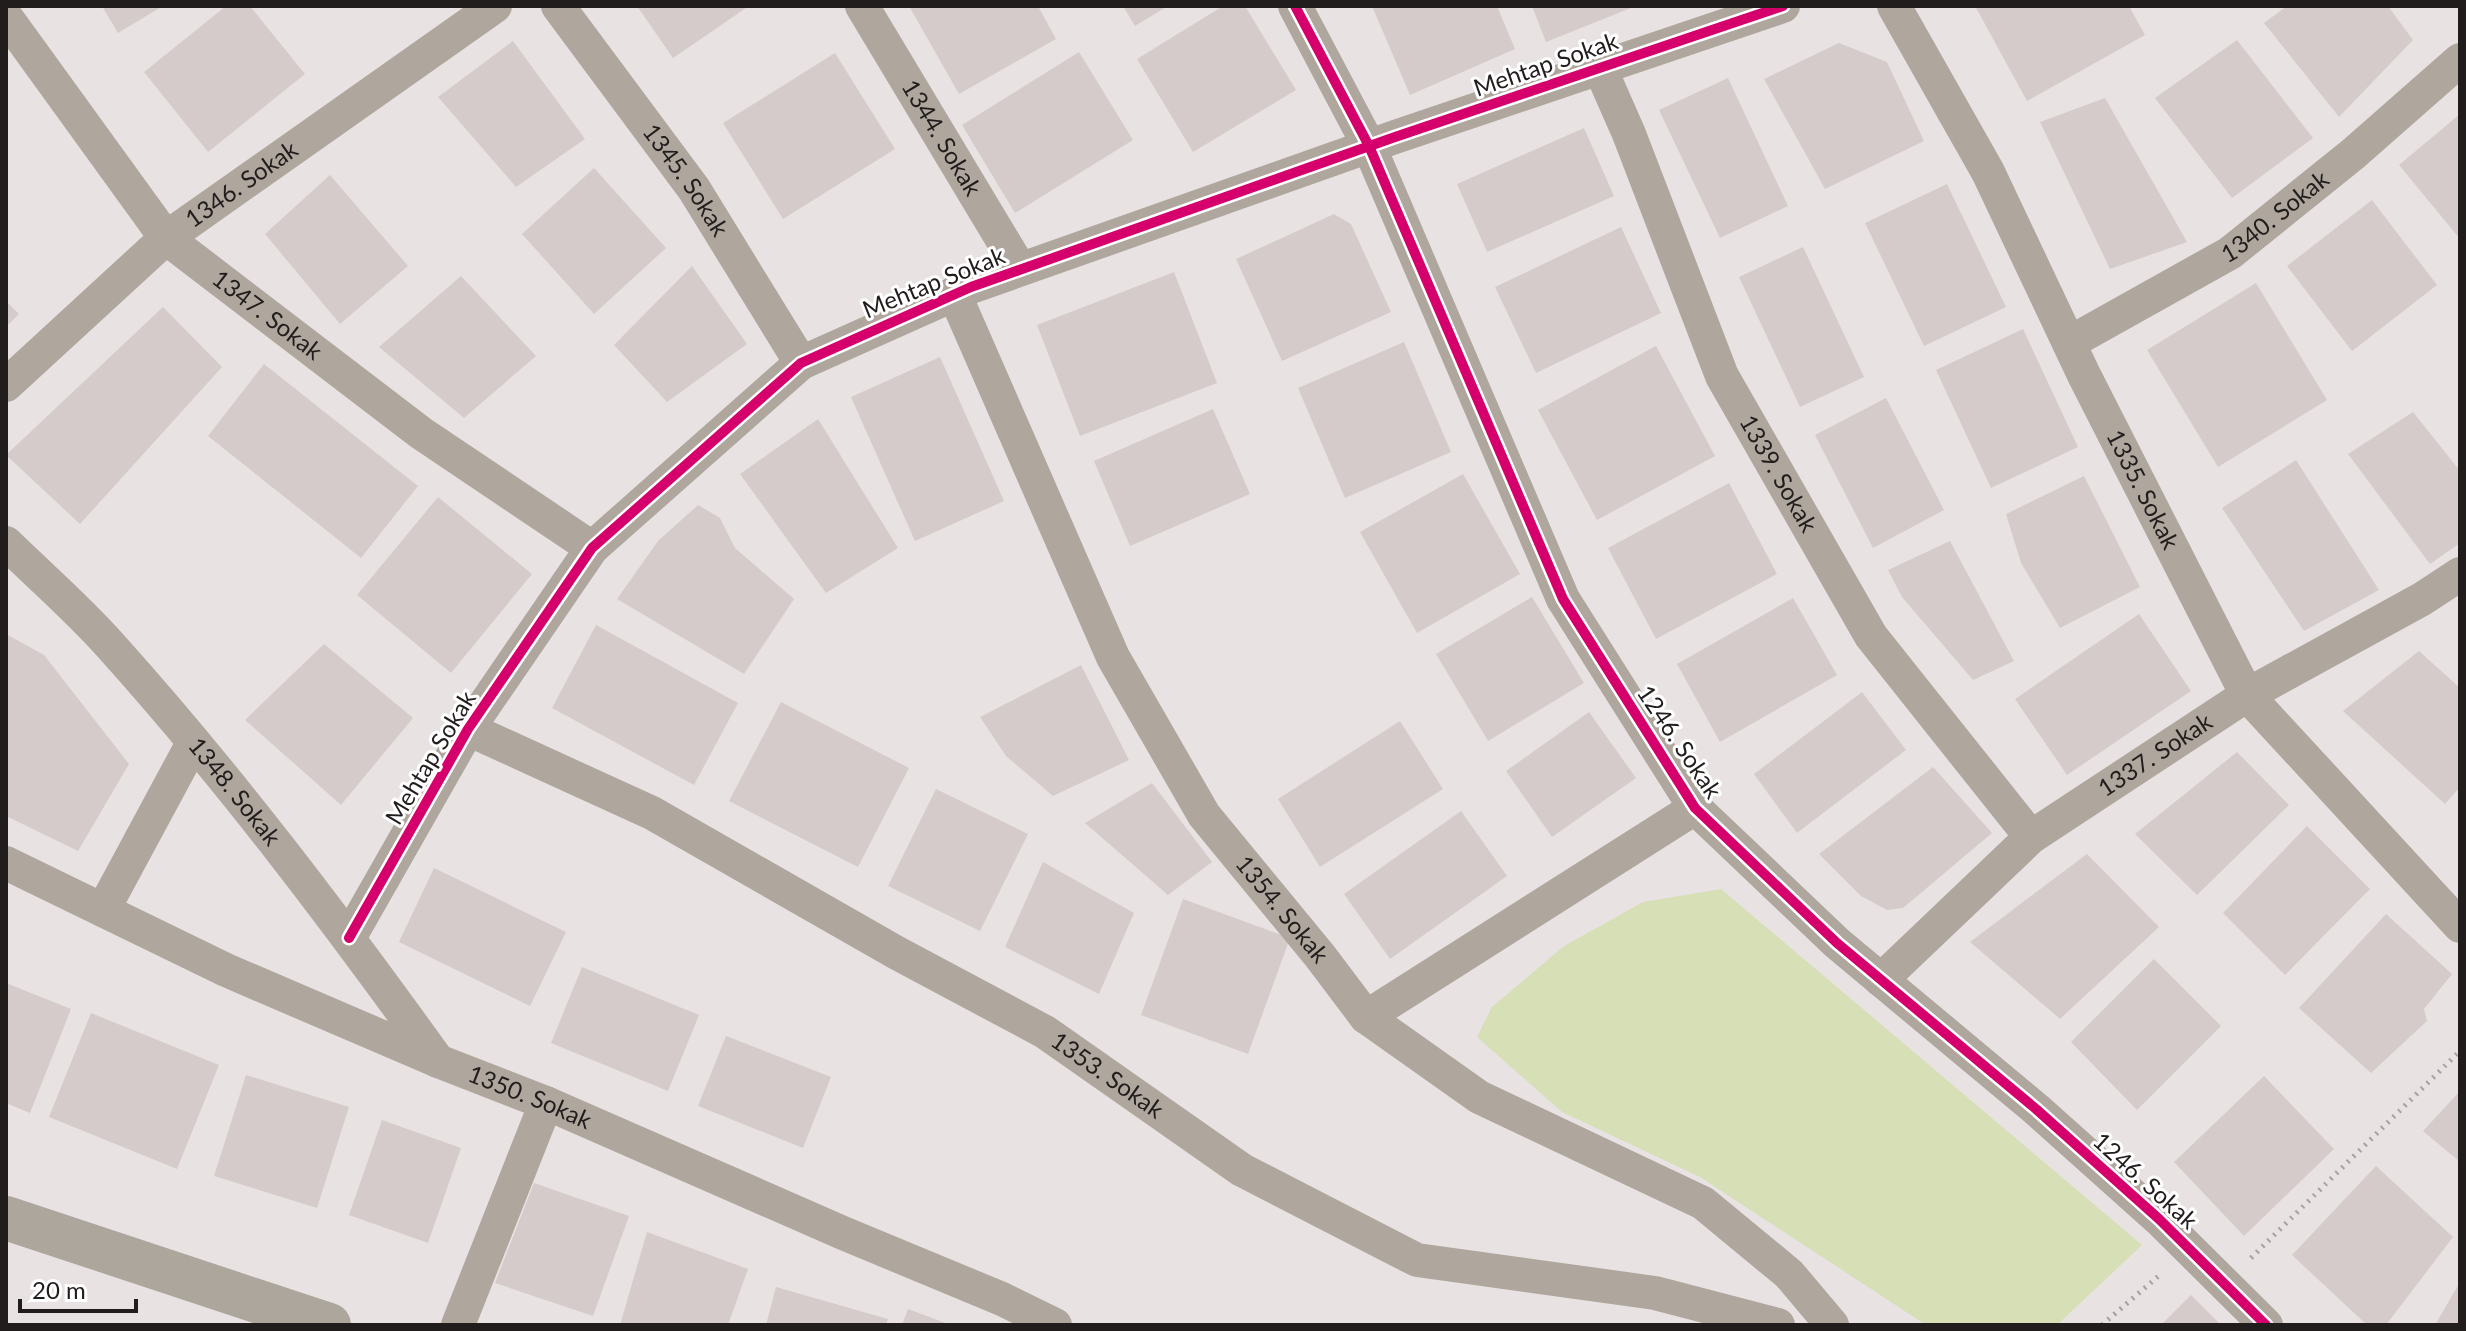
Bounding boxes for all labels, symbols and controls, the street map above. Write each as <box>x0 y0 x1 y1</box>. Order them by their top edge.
street label: Mehtap Sokak <box>1469 25 1622 102</box>
street label: 1344. Sokak <box>897 74 989 201</box>
street label: 1345. Sokak <box>638 117 736 242</box>
street label: 1346. Sokak <box>179 133 303 233</box>
street label: 1340. Sokak <box>2216 163 2334 268</box>
street label: Mehtap Sokak <box>858 240 1010 323</box>
street label: 1347. Sokak <box>207 263 329 366</box>
street label: 1339. Sokak <box>1734 409 1825 537</box>
street label: 1335. Sokak <box>2101 424 2187 554</box>
street label: 1246. Sokak <box>1632 679 1729 804</box>
street label: Mehtap Sokak <box>378 684 481 829</box>
street label: 1337. Sokak <box>2092 706 2218 802</box>
street label: 1348. Sokak <box>183 731 288 851</box>
street label: 1354. Sokak <box>1230 849 1336 969</box>
street label: 1353. Sokak <box>1046 1025 1170 1124</box>
street label: 1350. Sokak <box>464 1058 597 1134</box>
street label: 1246. Sokak <box>2088 1125 2205 1235</box>
scale bar <box>20 1263 136 1313</box>
text: 20 m <box>32 1275 86 1304</box>

